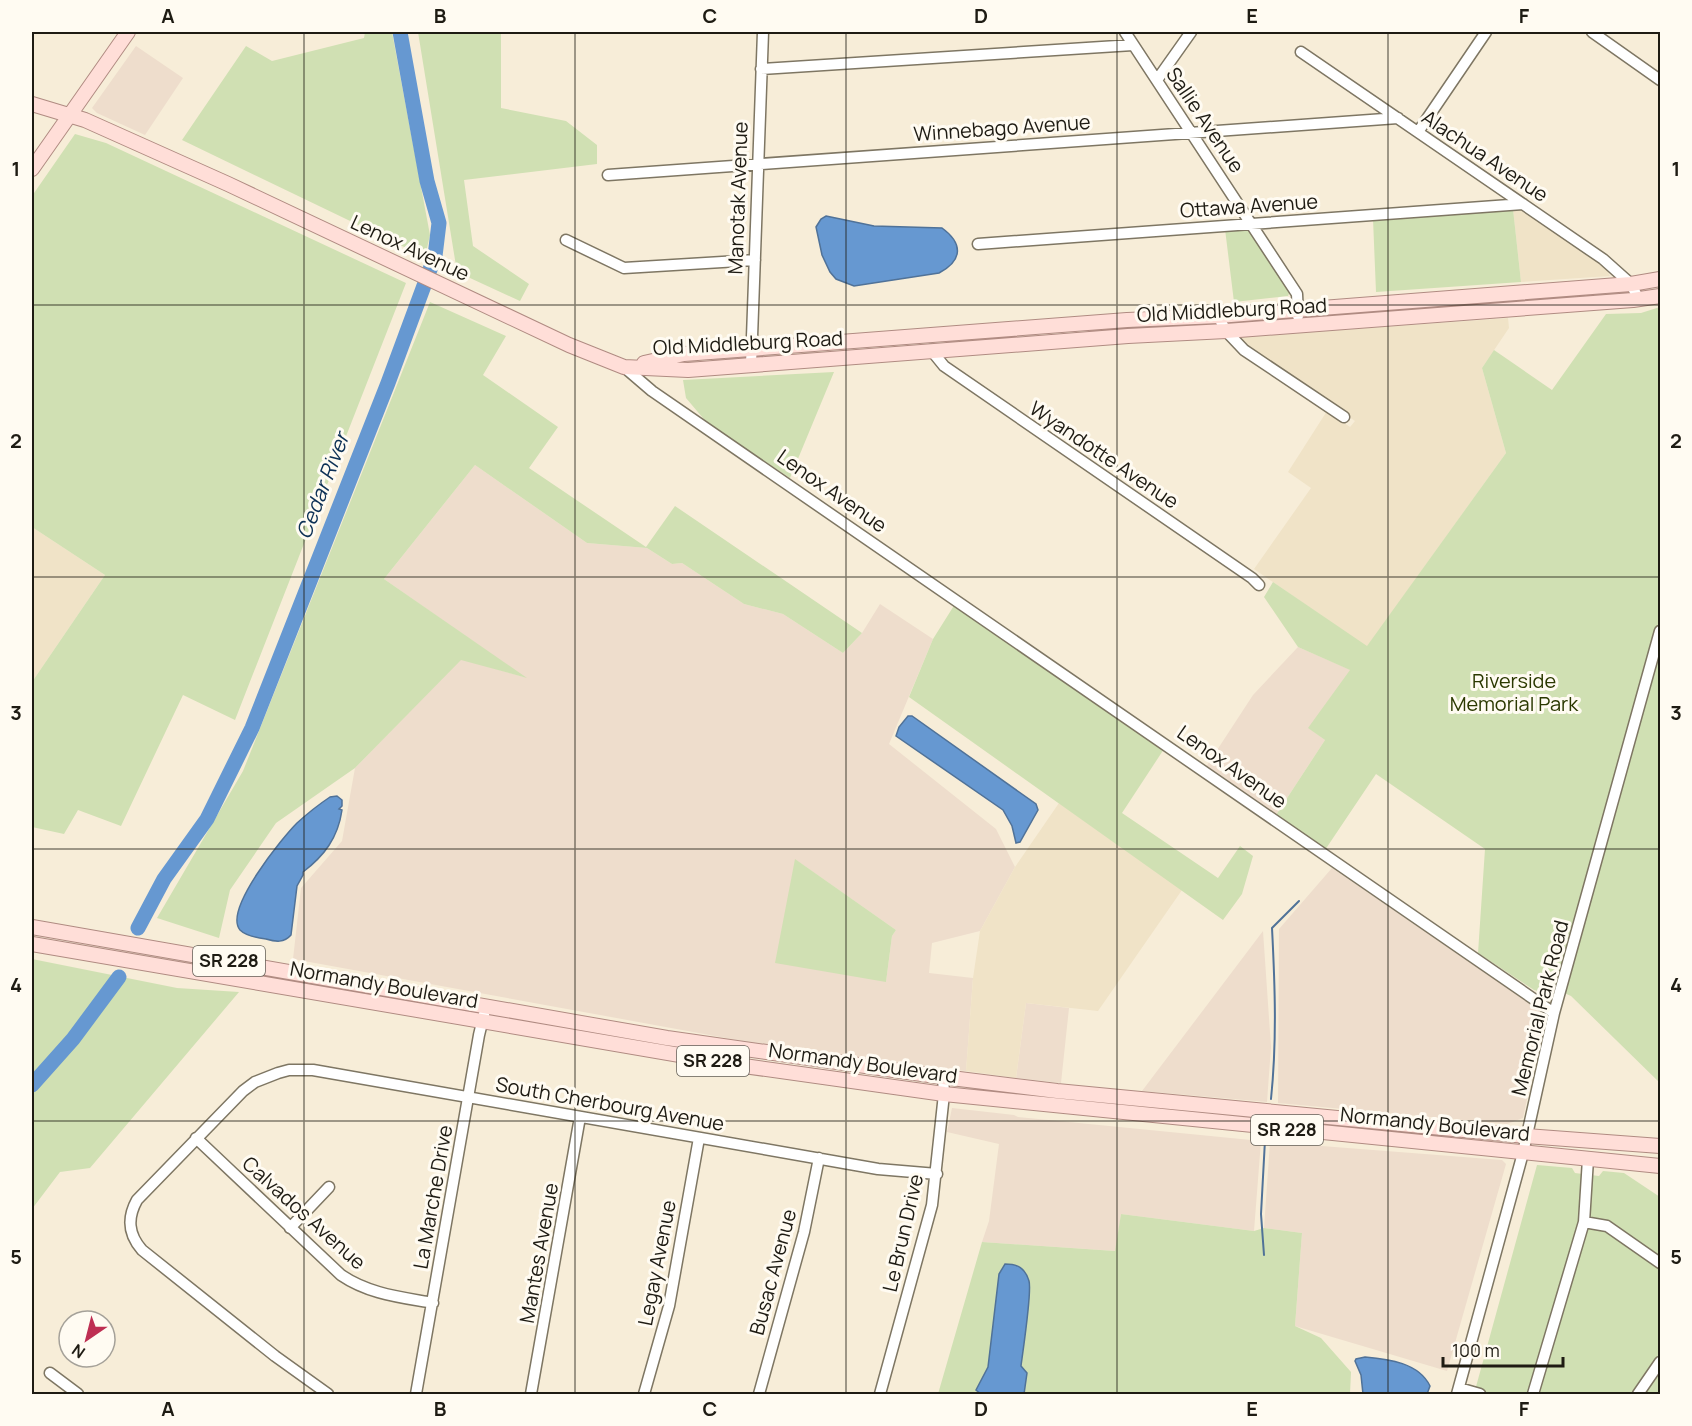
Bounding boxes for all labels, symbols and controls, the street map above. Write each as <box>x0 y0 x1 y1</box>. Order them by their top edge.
text: A <box>161 2 175 29</box>
text: B <box>434 2 447 29</box>
text: C <box>703 2 717 29</box>
text: D <box>974 2 988 29</box>
text: E <box>1246 2 1258 29</box>
text: F <box>1519 2 1530 29</box>
street label: Sallie Avenue <box>1160 62 1251 178</box>
street label: Alachua Avenue <box>1417 103 1554 208</box>
street label: Winnebago Avenue <box>913 108 1091 147</box>
street label: Manotak Avenue <box>721 121 754 275</box>
text: 1 <box>12 155 20 182</box>
text: 1 <box>1672 155 1680 182</box>
street label: Ottawa Avenue <box>1179 187 1319 224</box>
street label: Lenox Avenue <box>346 208 474 287</box>
street label: Old Middleburg Road <box>1136 291 1328 328</box>
street label: Old Middleburg Road <box>652 324 844 361</box>
street label: Wyandotte Avenue <box>1024 395 1184 515</box>
water label: Cedar River <box>289 426 356 543</box>
text: 2 <box>10 427 22 454</box>
text: 2 <box>1670 427 1682 454</box>
street label: Lenox Avenue <box>772 443 892 538</box>
park label: Riverside Memorial Park <box>1450 667 1579 717</box>
text: 3 <box>10 699 22 726</box>
text: 3 <box>1670 699 1682 726</box>
street label: Lenox Avenue <box>1172 719 1292 814</box>
street label: Memorial Park Road <box>1505 917 1574 1098</box>
road number: SR 228 <box>193 946 265 976</box>
street label: Normandy Boulevard <box>288 955 480 1014</box>
text: 4 <box>10 971 22 998</box>
text: 4 <box>1670 971 1682 998</box>
street label: Normandy Boulevard <box>767 1036 959 1089</box>
road number: SR 228 <box>677 1046 749 1076</box>
street label: South Cherbourg Avenue <box>494 1070 727 1137</box>
street label: Normandy Boulevard <box>1339 1100 1531 1147</box>
road number: SR 228 <box>1251 1115 1323 1145</box>
street label: La Marche Drive <box>407 1123 458 1271</box>
street label: Calvados Avenue <box>237 1150 372 1275</box>
street label: Le Brun Drive <box>876 1171 929 1294</box>
street label: Mantes Avenue <box>513 1181 564 1325</box>
street label: Legay Avenue <box>631 1198 682 1328</box>
street label: Busac Avenue <box>743 1206 802 1338</box>
text: 5 <box>10 1243 22 1270</box>
text: 5 <box>1670 1243 1682 1270</box>
north arrow <box>57 1309 117 1369</box>
scale bar <box>1443 1330 1563 1368</box>
text: 100 m <box>1452 1338 1500 1362</box>
text: N <box>67 1339 89 1364</box>
text: A <box>161 1395 175 1422</box>
text: B <box>434 1395 447 1422</box>
text: C <box>703 1395 717 1422</box>
text: D <box>974 1395 988 1422</box>
text: E <box>1246 1395 1258 1422</box>
text: F <box>1519 1395 1530 1422</box>

